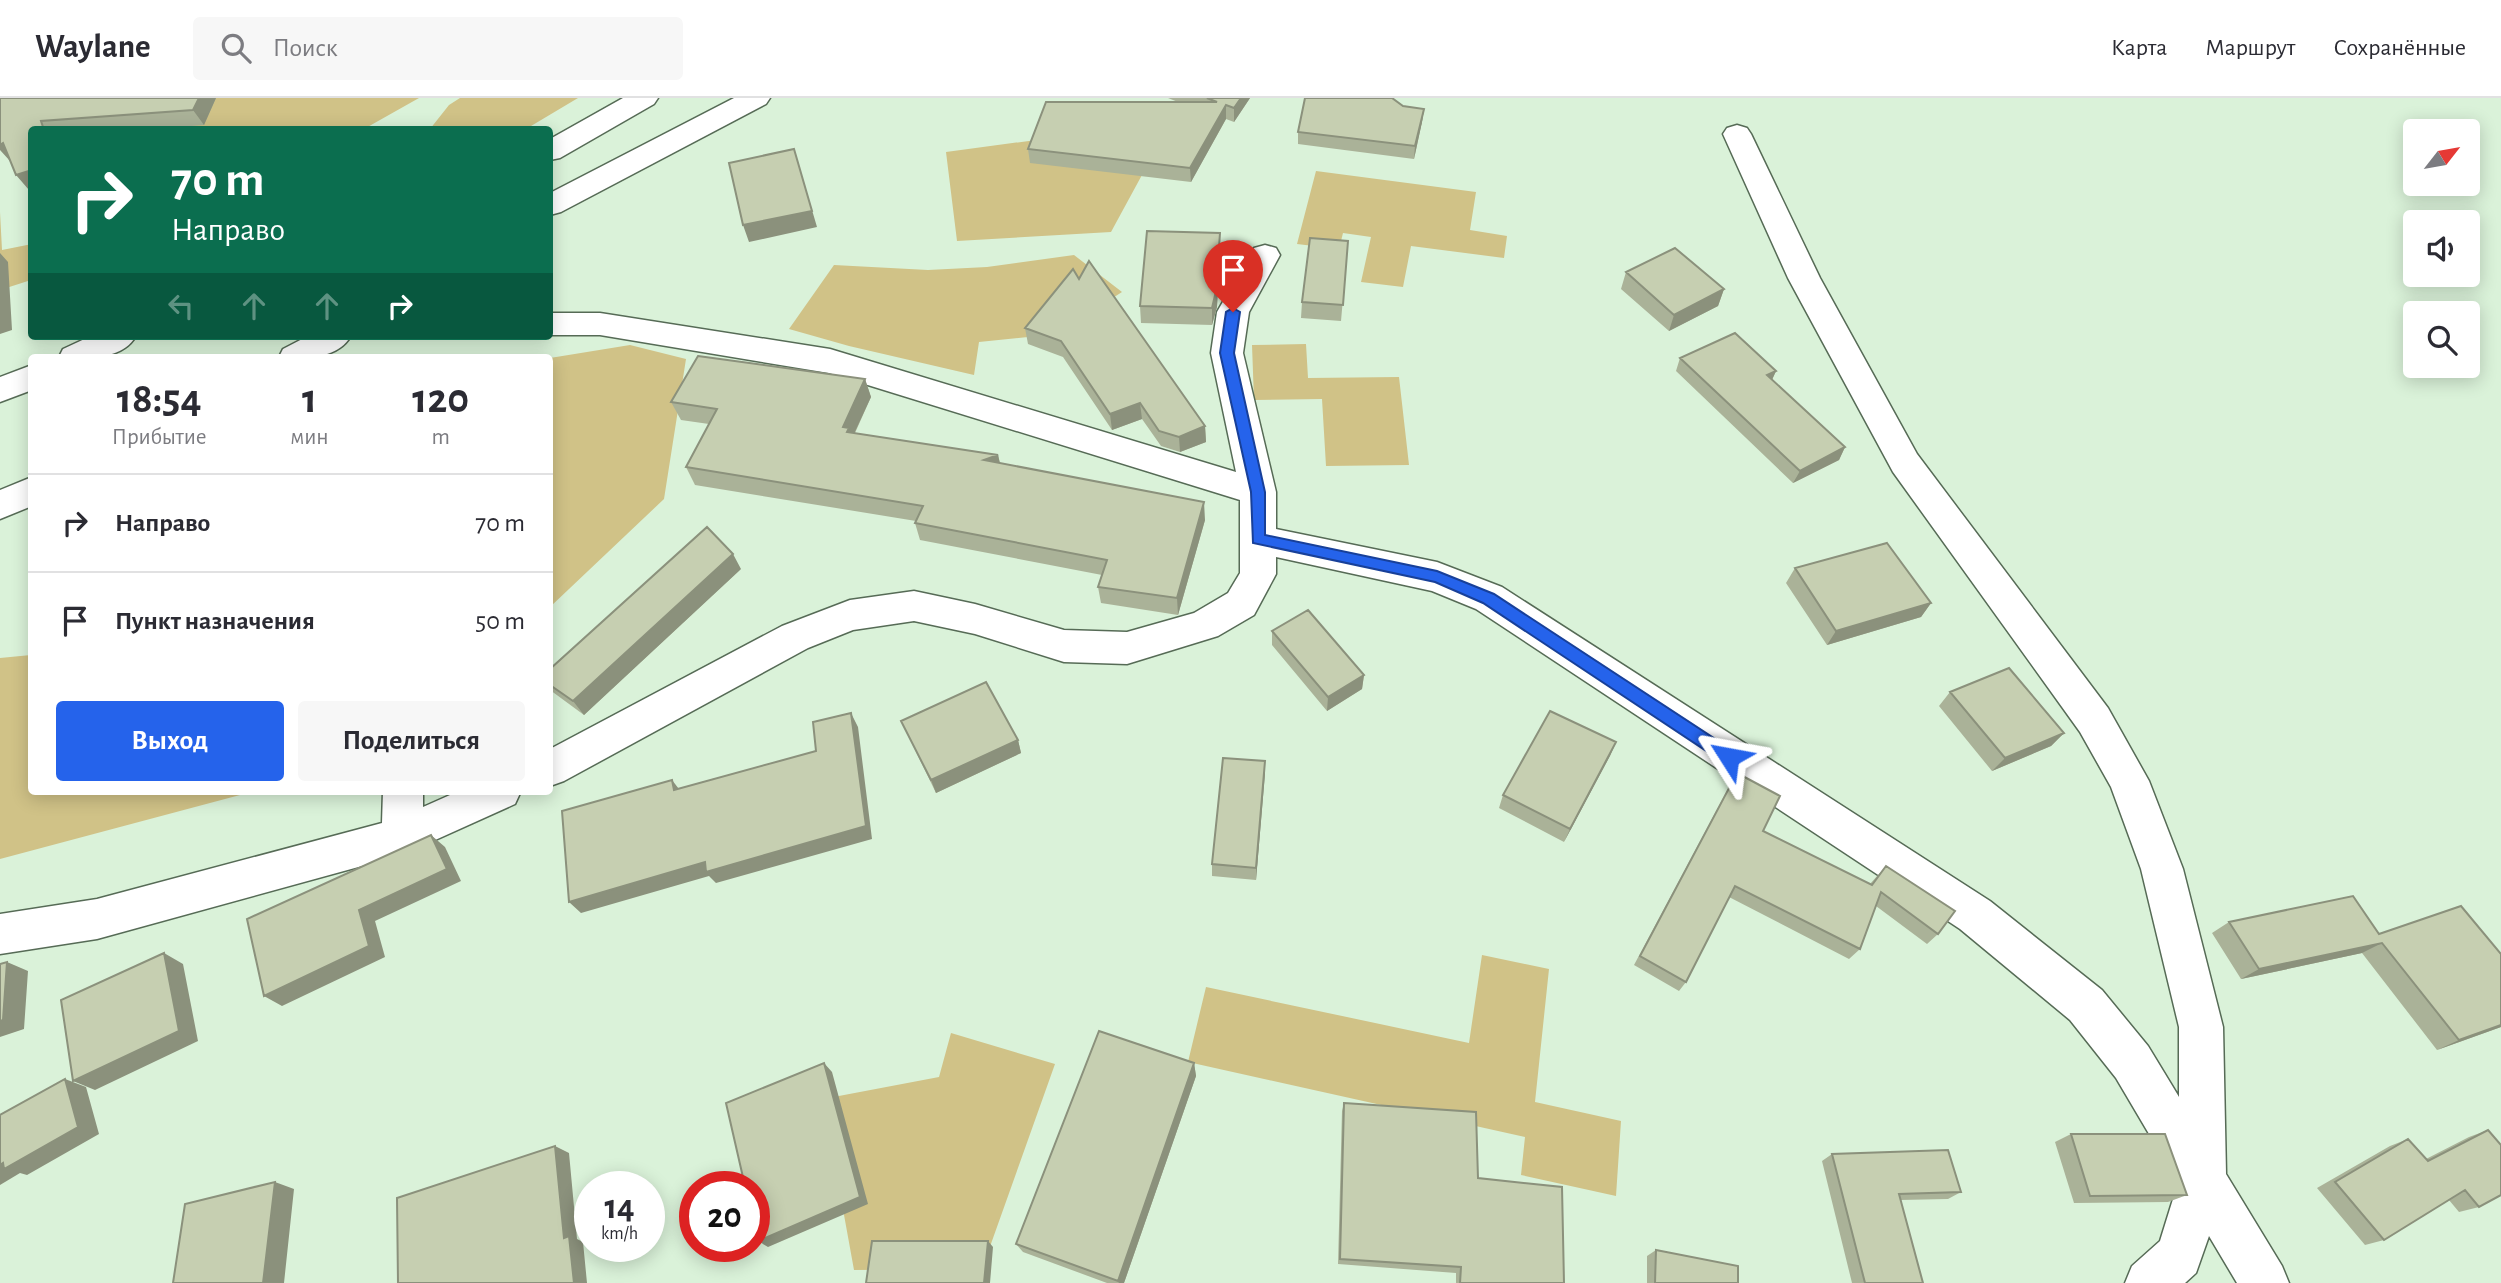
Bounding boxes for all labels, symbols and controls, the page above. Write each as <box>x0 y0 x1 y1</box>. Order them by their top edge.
search box <box>193 17 683 80</box>
icon: search <box>217 29 255 67</box>
text: Waylane <box>35 31 151 64</box>
text: Поиск <box>273 35 338 61</box>
text: Карта <box>2111 36 2167 60</box>
text: Маршрут <box>2205 36 2295 60</box>
text: Сохранённые <box>2333 36 2466 60</box>
north arrow <box>2403 119 2480 196</box>
map controls <box>2403 119 2480 378</box>
icon: right <box>56 154 147 245</box>
text: 70 m <box>171 156 265 205</box>
button: sound <box>2403 210 2480 287</box>
text: Направо <box>171 214 285 246</box>
pin <box>1203 240 1263 312</box>
icon: arrive <box>1214 251 1252 289</box>
icon: left <box>162 287 200 325</box>
icon: ahead <box>235 287 273 325</box>
icon: ahead <box>308 287 346 325</box>
icon: right <box>381 287 419 325</box>
button: search <box>2403 301 2480 378</box>
text: 18:54 <box>117 378 202 420</box>
text: 1 <box>302 378 317 420</box>
text: 120 <box>412 378 469 420</box>
text: Прибытие <box>112 426 207 449</box>
text: мин <box>290 426 329 449</box>
text: m <box>432 426 450 449</box>
icon: right <box>56 504 94 542</box>
text: Направо <box>115 510 210 536</box>
text: 70 m <box>475 510 525 536</box>
icon: arrive <box>56 602 94 640</box>
text: Пункт назначения <box>115 608 315 634</box>
text: 50 m <box>475 608 525 634</box>
button: Выход <box>56 701 284 781</box>
button: Поделиться <box>298 701 525 781</box>
position arrow <box>1692 720 1766 794</box>
speed limit sign: 20 <box>679 1171 770 1262</box>
text: 14 <box>604 1190 635 1225</box>
text: km/h <box>601 1225 638 1243</box>

